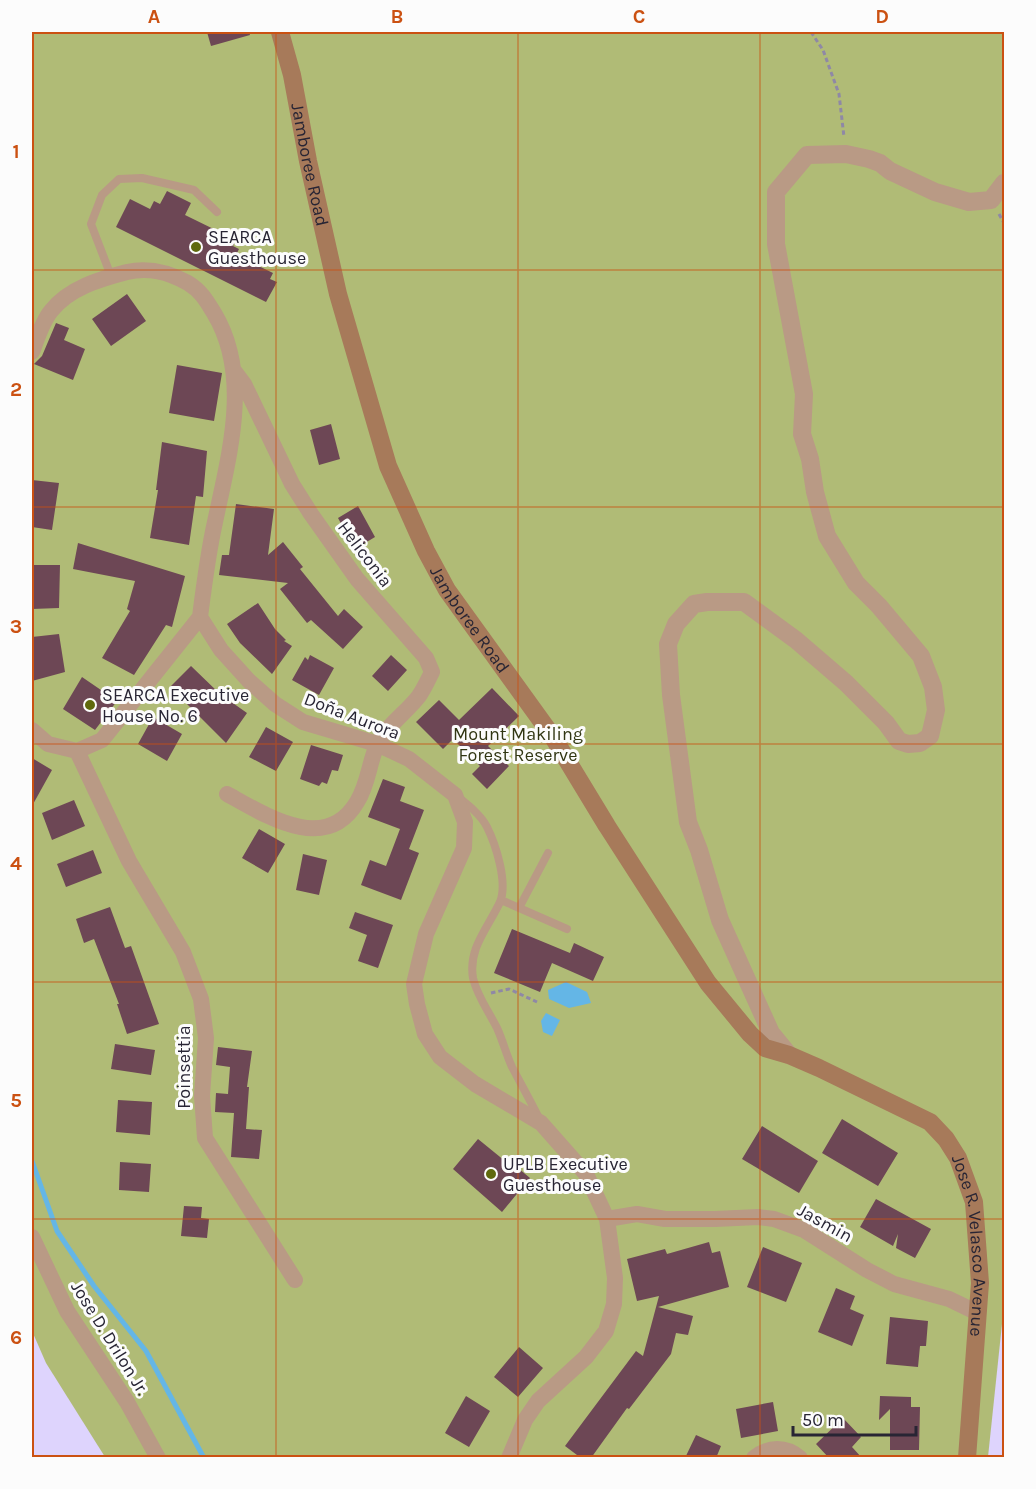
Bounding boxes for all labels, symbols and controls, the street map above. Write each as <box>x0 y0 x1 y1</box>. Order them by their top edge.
text: A <box>148 5 161 28</box>
text: B <box>391 5 403 28</box>
text: C <box>633 5 645 28</box>
text: D <box>875 5 889 28</box>
street label: Jamboree Road <box>286 101 333 228</box>
text: 1 <box>12 140 20 163</box>
place label: SEARCA Guesthouse <box>208 226 306 269</box>
marker: SEARCA Guesthouse <box>189 240 203 254</box>
text: 2 <box>10 378 22 401</box>
street label: Heliconia <box>333 517 397 591</box>
street label: Jamboree Road <box>425 562 514 677</box>
text: 3 <box>10 615 22 638</box>
place label: SEARCA Executive House No. 6 <box>102 684 249 727</box>
street label: Doña Aurora <box>301 688 403 744</box>
marker: SEARCA Executive House No. 6 <box>83 698 97 712</box>
park label: Mount Makiling Forest Reserve <box>453 723 583 766</box>
text: 4 <box>10 852 22 875</box>
street label: Poinsettia <box>173 1025 195 1109</box>
text: 5 <box>10 1089 22 1112</box>
street label: Jose R. Velasco Avenue <box>947 1152 991 1337</box>
place label: UPLB Executive Guesthouse <box>503 1153 628 1196</box>
marker: UPLB Executive Guesthouse <box>484 1167 498 1181</box>
street label: Jasmin <box>794 1199 856 1247</box>
street label: Jose D. Drilon Jr. <box>66 1277 154 1399</box>
text: 6 <box>10 1326 22 1349</box>
scale bar <box>793 1399 916 1437</box>
text: 50 m <box>802 1409 844 1431</box>

